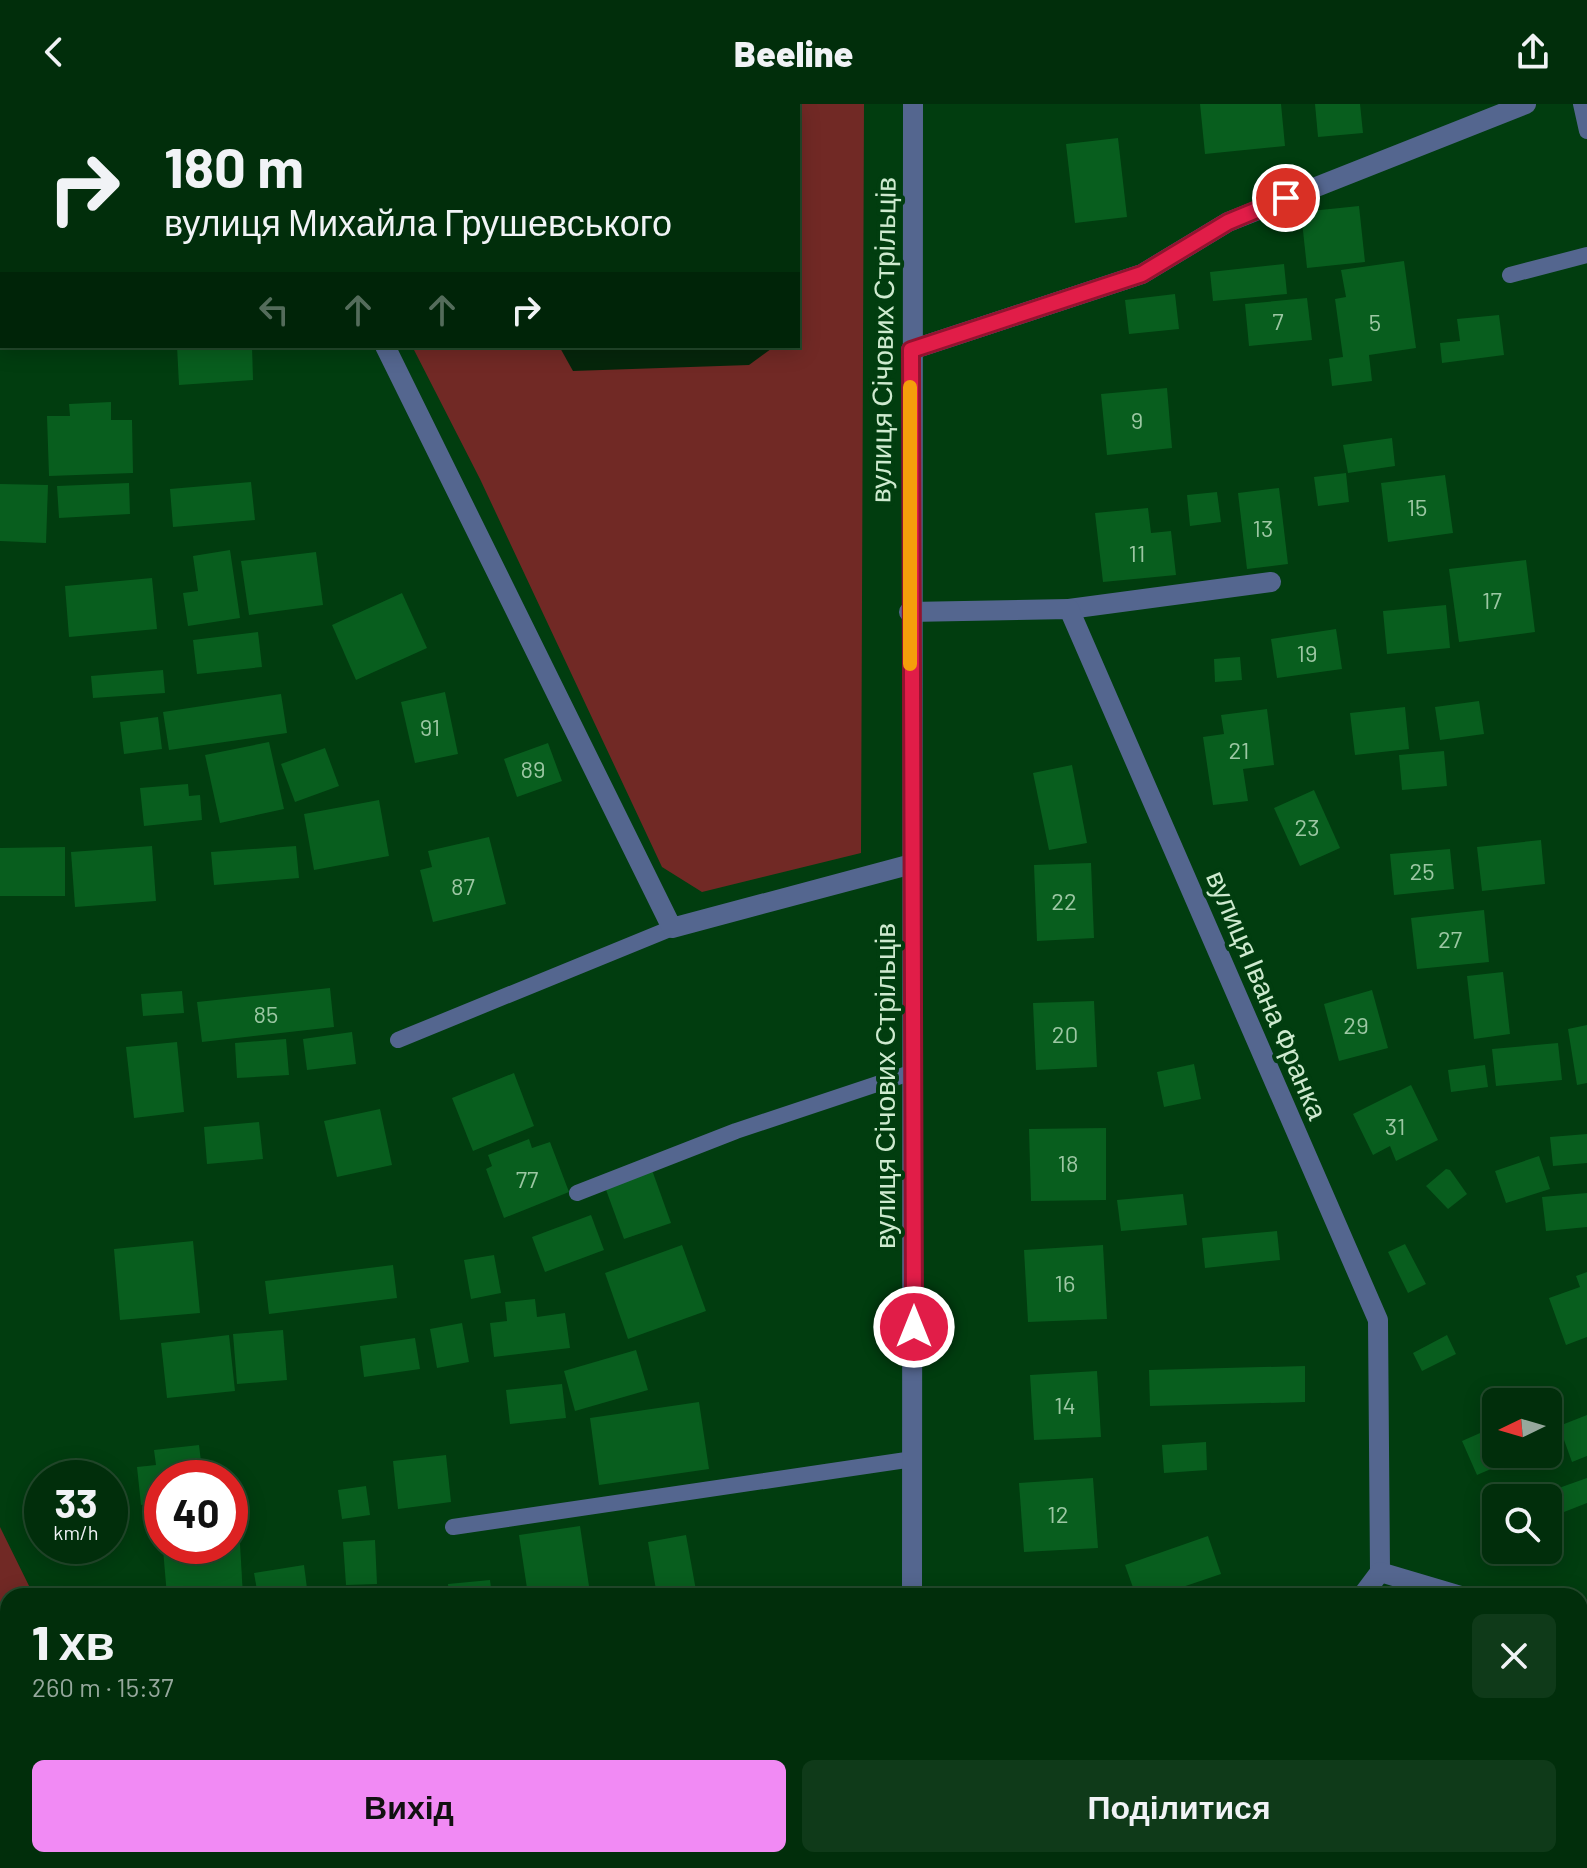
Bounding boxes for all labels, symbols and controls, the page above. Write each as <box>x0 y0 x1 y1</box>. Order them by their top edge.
icon: back <box>32 30 76 74</box>
icon: share <box>1511 30 1555 74</box>
text: Beeline <box>734 31 853 74</box>
text: 180 m <box>164 132 304 199</box>
icon: right <box>32 136 136 240</box>
pin <box>1252 164 1320 232</box>
icon: arrive <box>1264 176 1308 220</box>
street label: вулиця Січових Стрільців <box>862 177 902 503</box>
text: вулиця Михайла Грушевського <box>164 200 672 243</box>
icon: left <box>252 288 296 332</box>
icon: ahead <box>336 288 380 332</box>
icon: ahead <box>420 288 464 332</box>
icon: right <box>504 288 548 332</box>
house number: 7 <box>1272 306 1284 335</box>
house number: 5 <box>1369 307 1381 336</box>
house number: 9 <box>1131 405 1143 434</box>
house number: 15 <box>1407 492 1427 521</box>
house number: 13 <box>1253 513 1273 542</box>
house number: 11 <box>1129 538 1145 567</box>
house number: 17 <box>1482 585 1502 614</box>
house number: 19 <box>1297 638 1317 667</box>
house number: 91 <box>420 712 440 741</box>
house number: 21 <box>1229 735 1249 764</box>
house number: 89 <box>520 754 546 783</box>
house number: 23 <box>1294 812 1320 841</box>
house number: 25 <box>1409 856 1435 885</box>
street label: вулиця Івана Франка <box>1200 865 1336 1125</box>
house number: 87 <box>451 871 475 900</box>
house number: 22 <box>1051 886 1077 915</box>
street label: вулиця Січових Стрільців <box>867 923 901 1249</box>
house number: 27 <box>1438 924 1462 953</box>
house number: 85 <box>254 999 278 1028</box>
house number: 29 <box>1343 1010 1369 1039</box>
house number: 20 <box>1052 1019 1078 1048</box>
house number: 31 <box>1385 1111 1405 1140</box>
house number: 18 <box>1058 1148 1078 1177</box>
house number: 77 <box>516 1164 538 1193</box>
house number: 16 <box>1055 1268 1075 1297</box>
position arrow <box>872 1285 956 1369</box>
north arrow <box>1482 1388 1562 1468</box>
map controls <box>1482 1388 1562 1564</box>
house number: 14 <box>1054 1390 1076 1419</box>
speed limit sign: 40 <box>144 1460 248 1564</box>
text: 33 <box>54 1478 98 1526</box>
button: search <box>1482 1484 1562 1564</box>
house number: 12 <box>1047 1499 1069 1528</box>
text: km/h <box>53 1520 99 1544</box>
text: 1 хв <box>32 1612 115 1670</box>
button: close <box>1472 1614 1556 1698</box>
text: 260 m · 15:37 <box>32 1671 174 1702</box>
button: Вихід <box>32 1760 786 1852</box>
button: Поділитися <box>802 1760 1556 1852</box>

